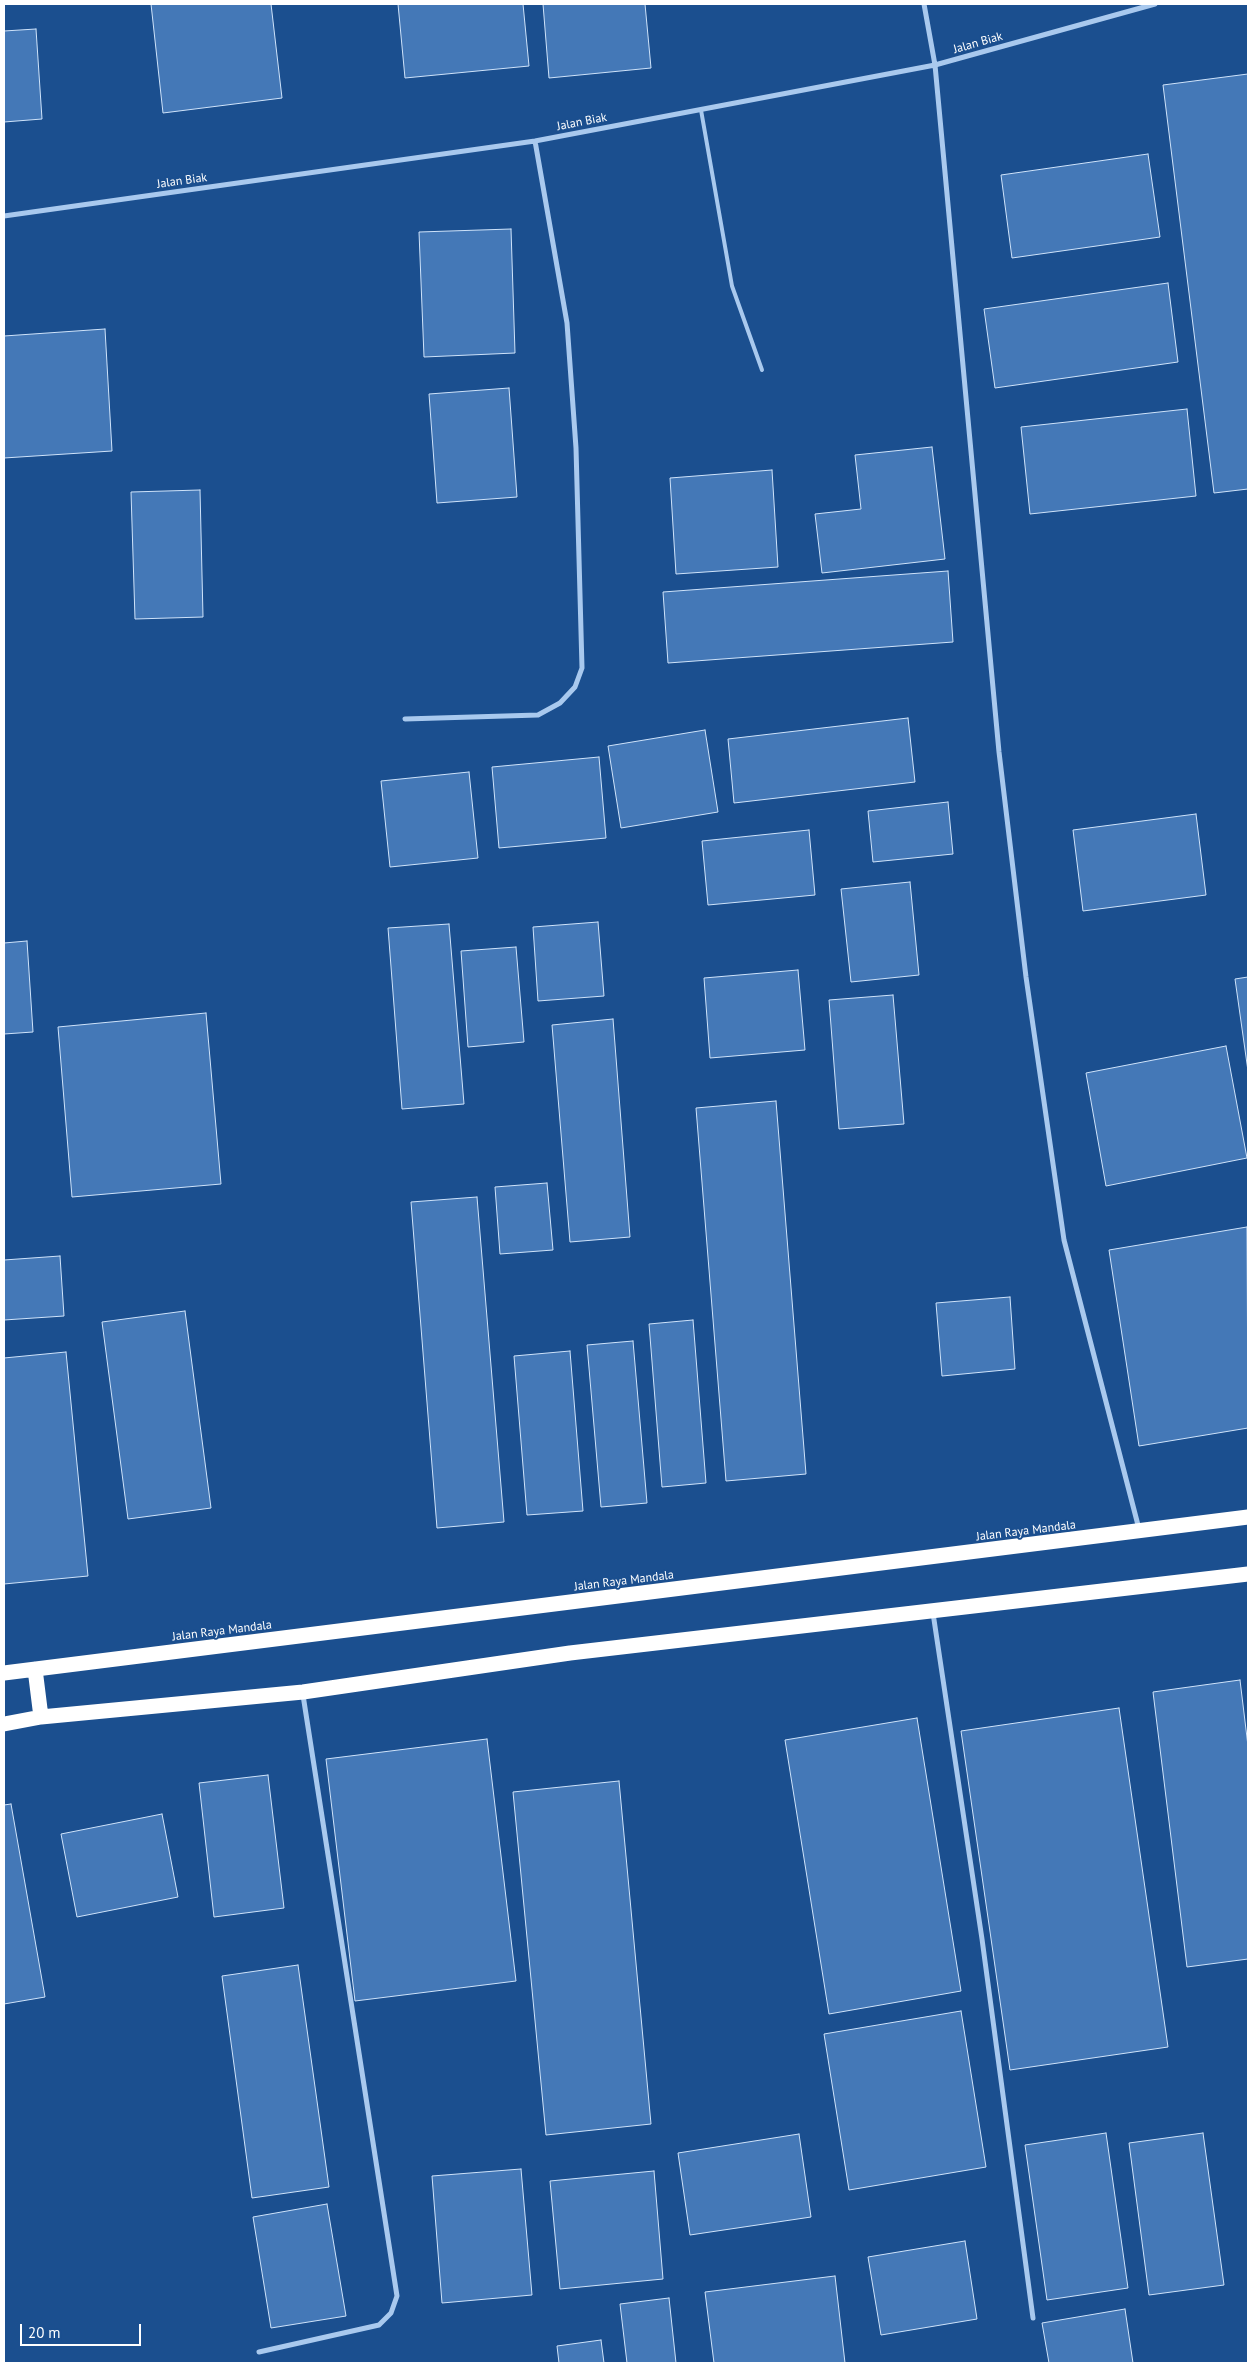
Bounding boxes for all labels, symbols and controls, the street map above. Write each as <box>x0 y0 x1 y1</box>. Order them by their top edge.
street label: Jalan Biak <box>952 29 1004 57</box>
street label: Jalan Biak <box>556 110 608 134</box>
street label: Jalan Biak <box>156 170 208 192</box>
street label: Jalan Raya Mandala <box>975 1518 1077 1544</box>
street label: Jalan Raya Mandala <box>573 1568 675 1594</box>
street label: Jalan Raya Mandala <box>171 1618 273 1644</box>
scale bar <box>22 2314 144 2346</box>
text: 20 m <box>28 2323 61 2342</box>

